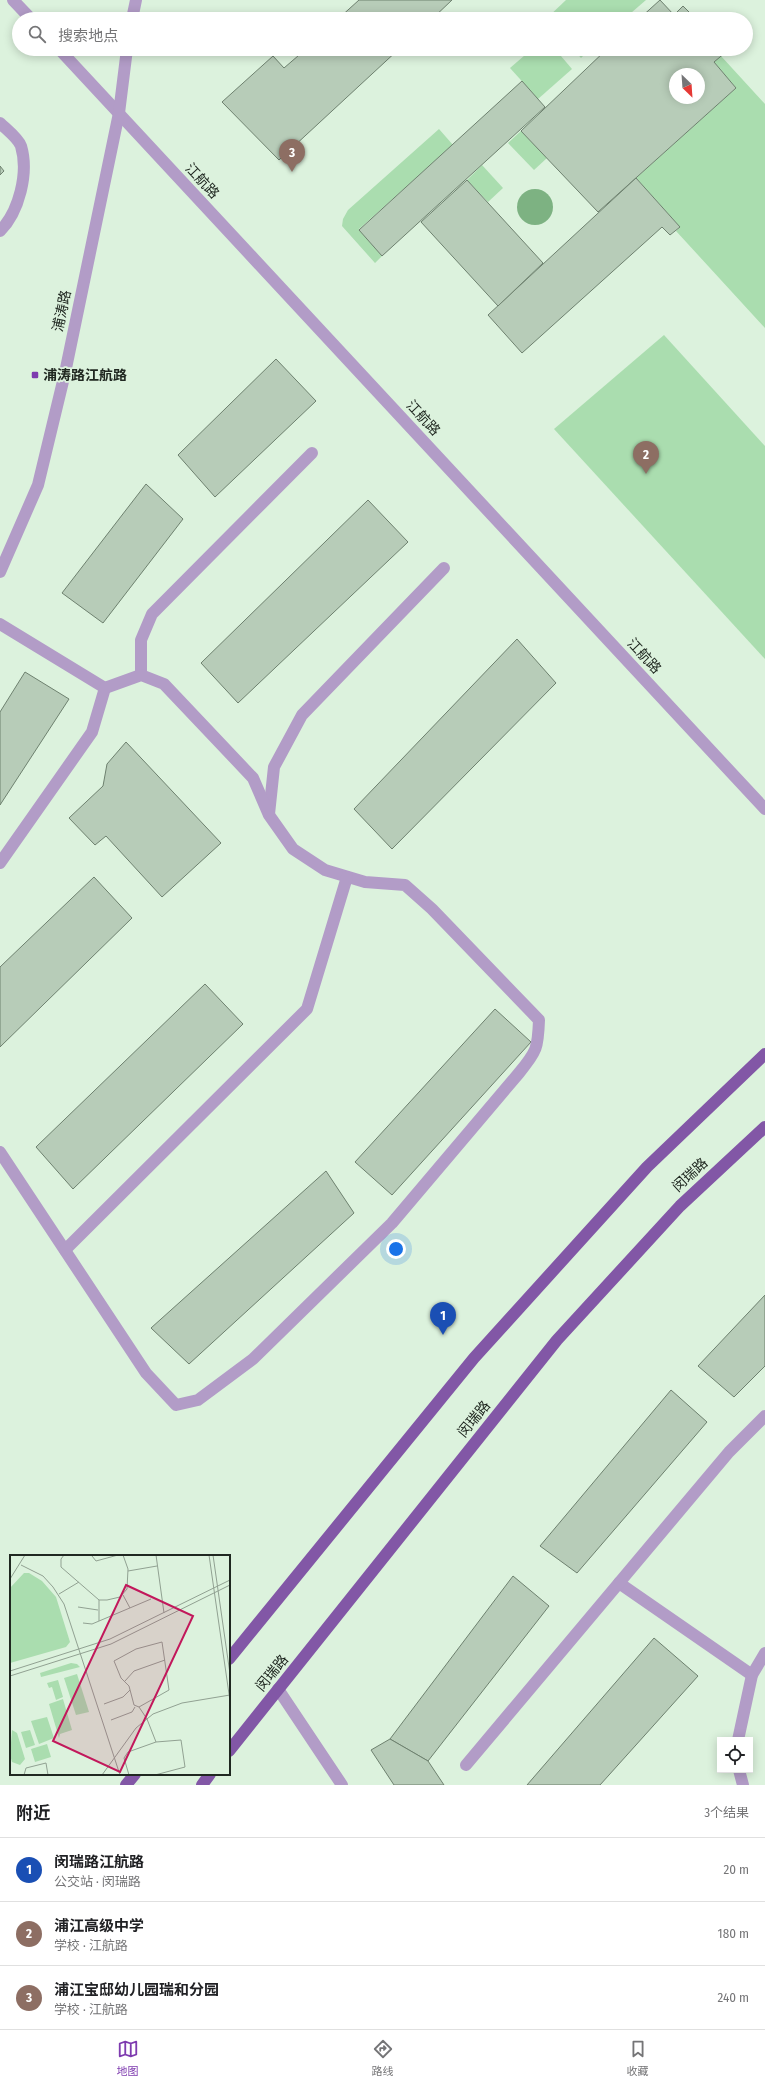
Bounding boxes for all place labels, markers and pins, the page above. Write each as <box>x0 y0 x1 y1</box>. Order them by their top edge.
pin: 3 <box>279 139 305 172</box>
place label: 浦涛路江航路 <box>43 367 127 384</box>
marker: 浦涛路江航路 <box>30 370 40 380</box>
pin: 2 <box>633 441 659 474</box>
pin: 1 <box>430 1302 456 1335</box>

